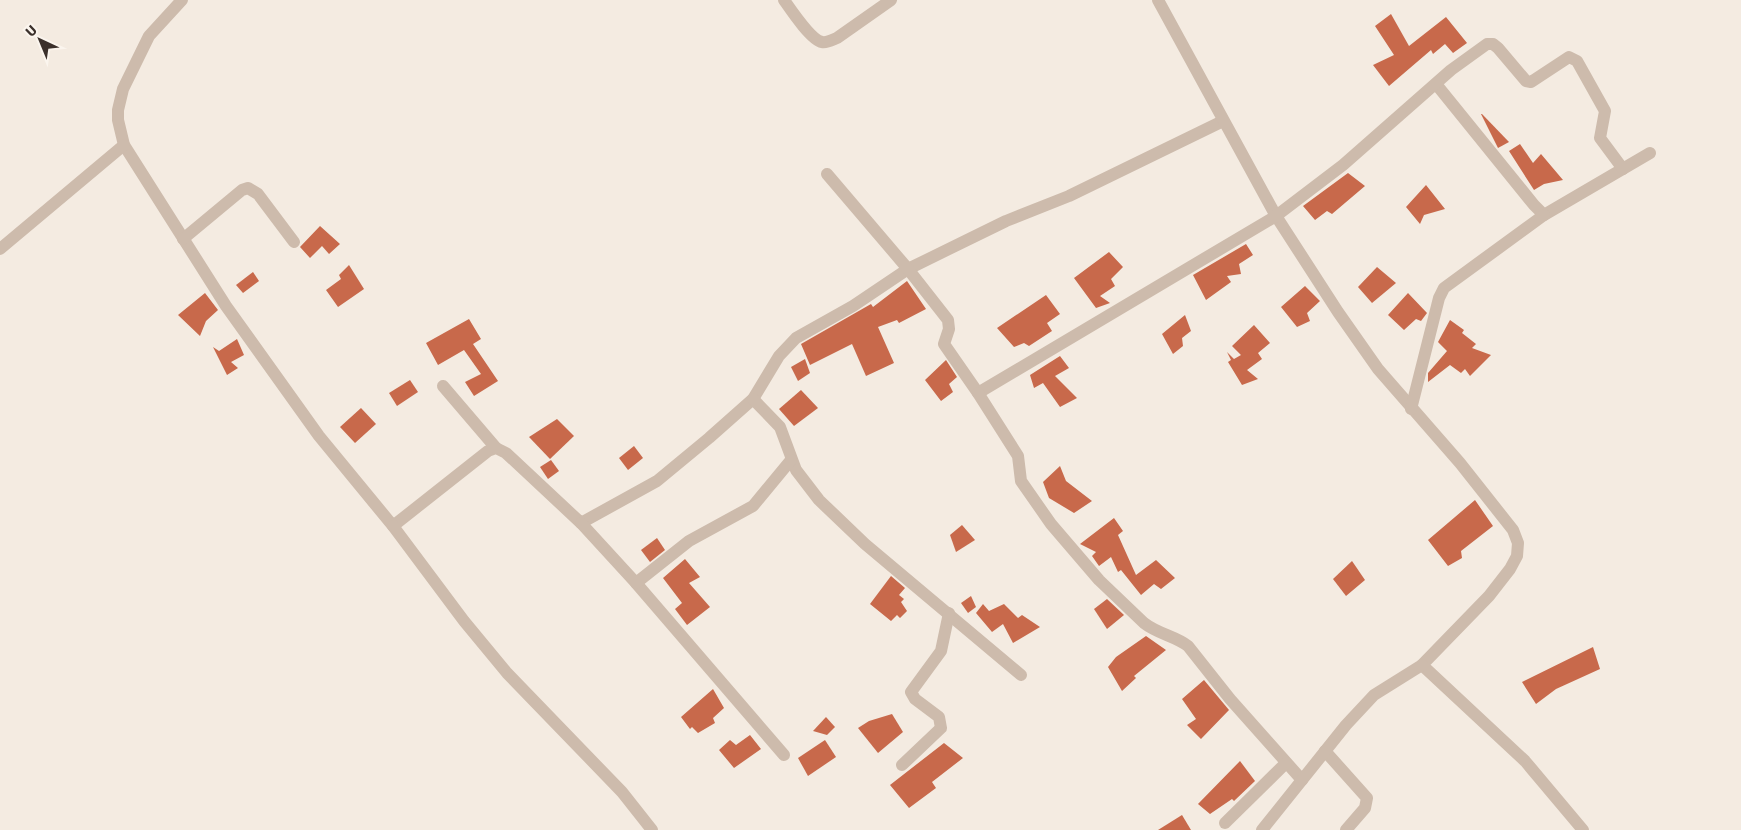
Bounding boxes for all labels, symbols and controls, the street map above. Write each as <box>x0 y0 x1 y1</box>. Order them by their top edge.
north arrow <box>15 15 65 65</box>
text: U <box>22 22 41 40</box>

